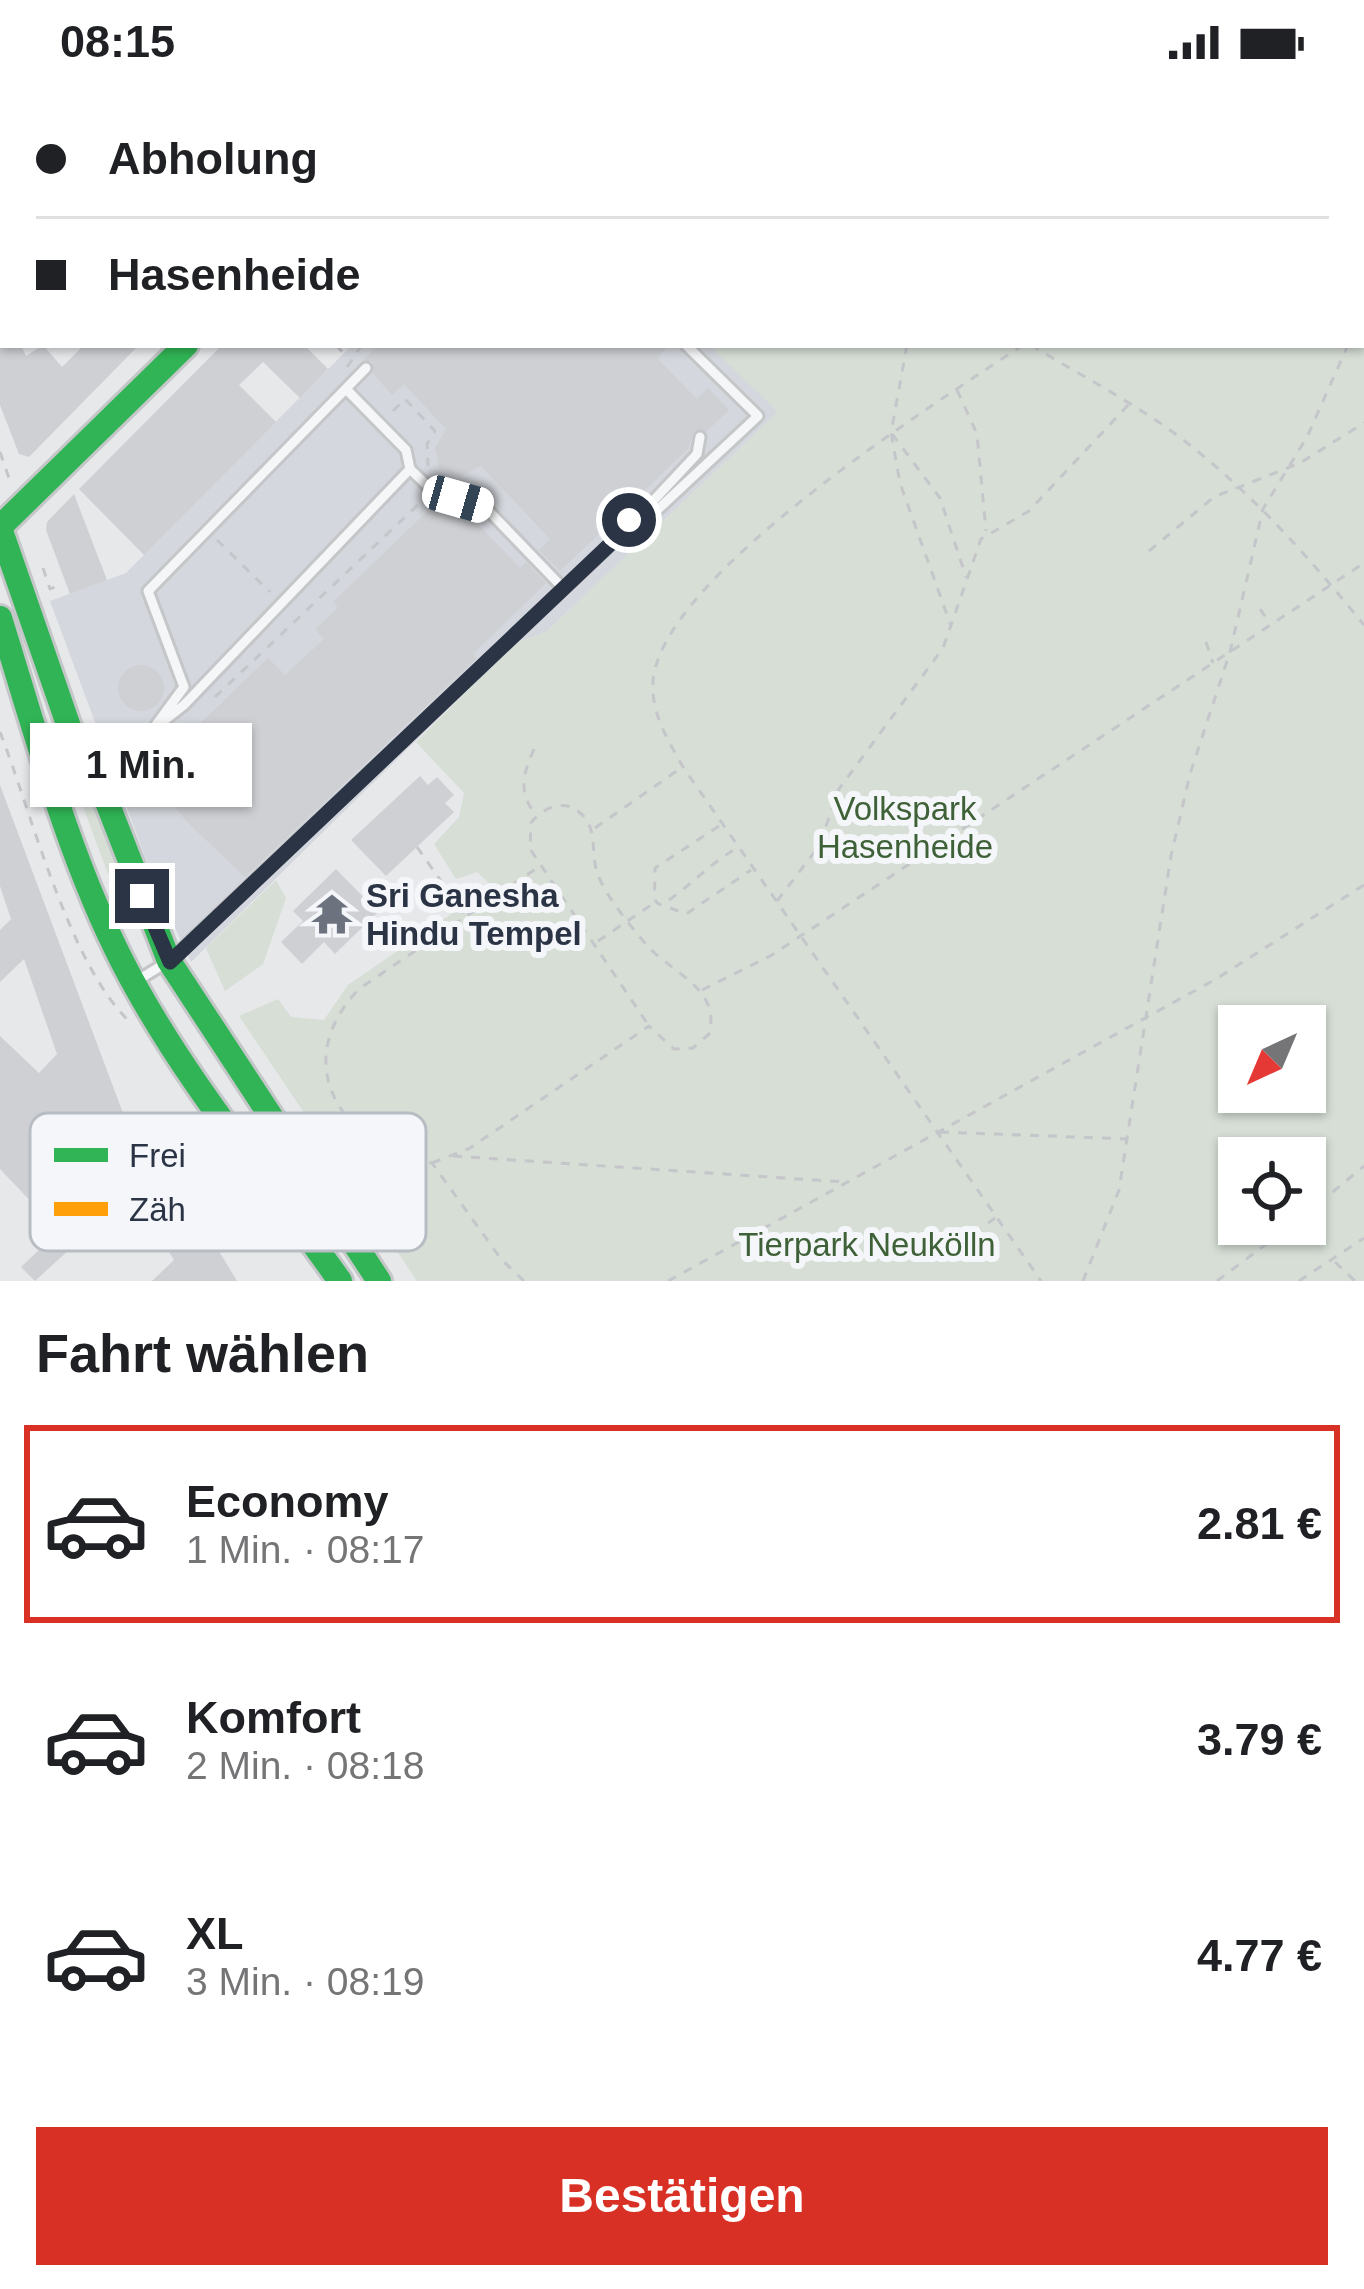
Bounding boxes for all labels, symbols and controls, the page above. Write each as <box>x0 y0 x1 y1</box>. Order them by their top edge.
text: 08:15 <box>60 16 175 67</box>
text: Abholung <box>108 133 318 184</box>
text: Hasenheide <box>108 249 361 300</box>
car <box>418 472 498 526</box>
route start <box>602 493 656 547</box>
callout: 1 Min. <box>31 722 253 806</box>
text: 1 Min. <box>86 743 196 786</box>
park label: Volkspark Hasenheide <box>817 790 993 865</box>
route end <box>115 869 169 923</box>
place label: Sri Ganesha Hindu Tempel <box>366 877 582 952</box>
temple icon: Sri Ganesha Hindu Tempel <box>309 891 355 937</box>
north arrow <box>1218 1005 1326 1113</box>
map controls <box>1218 1005 1326 1245</box>
legend <box>30 1113 426 1251</box>
text: Frei <box>129 1137 186 1174</box>
button: locate <box>1218 1137 1326 1245</box>
text: Zäh <box>129 1191 186 1228</box>
park label: Tierpark Neukölln <box>738 1226 996 1263</box>
text: Fahrt wählen <box>36 1323 369 1383</box>
icon: car <box>42 1470 150 1578</box>
text: Economy <box>186 1476 389 1527</box>
text: 2.81 € <box>1197 1498 1322 1549</box>
text: 1 Min. · 08:17 <box>186 1528 424 1571</box>
icon: car <box>42 1686 150 1794</box>
text: Komfort <box>186 1692 361 1743</box>
text: 3.79 € <box>1197 1714 1322 1765</box>
text: 2 Min. · 08:18 <box>186 1744 424 1787</box>
icon: car <box>42 1902 150 2010</box>
text: XL <box>186 1908 244 1959</box>
text: 4.77 € <box>1197 1930 1322 1981</box>
text: 3 Min. · 08:19 <box>186 1960 424 2003</box>
button: Bestätigen <box>36 2127 1328 2265</box>

